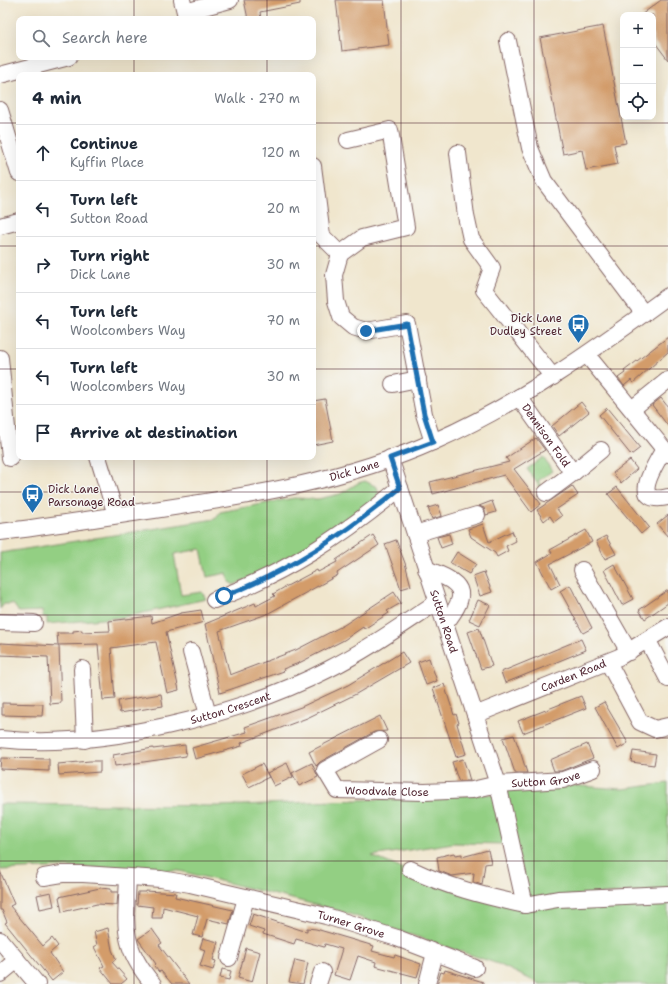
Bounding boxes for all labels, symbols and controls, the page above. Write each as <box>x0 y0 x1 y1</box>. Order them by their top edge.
map controls <box>620 12 656 120</box>
button: + <box>620 12 656 48</box>
search box <box>16 16 316 60</box>
icon: search <box>30 27 52 49</box>
text: Search here <box>62 28 148 48</box>
button: − <box>620 48 656 84</box>
button: locate <box>620 84 656 120</box>
text: 4 min <box>32 87 82 109</box>
text: Walk · 270 m <box>214 90 300 107</box>
text: Continue <box>70 134 138 154</box>
icon: ahead <box>32 142 54 164</box>
text: 120 m <box>262 144 300 161</box>
text: Kyffin Place <box>70 154 144 171</box>
text: Turn left <box>70 190 138 210</box>
icon: left <box>32 198 54 220</box>
text: 20 m <box>267 200 300 217</box>
text: Sutton Road <box>70 210 148 227</box>
text: Turn right <box>70 246 150 266</box>
icon: right <box>32 254 54 276</box>
text: 30 m <box>266 256 300 273</box>
text: Dick Lane <box>70 266 131 283</box>
text: Turn left <box>70 302 138 322</box>
icon: left <box>32 310 54 332</box>
place label: Dick Lane Dudley Street <box>490 311 562 339</box>
bus stop icon: Dick Lane Dudley Street <box>565 311 591 344</box>
text: 70 m <box>266 312 300 329</box>
text: Woolcombers Way <box>70 322 185 339</box>
route end <box>357 322 375 340</box>
text: Turn left <box>70 358 138 378</box>
icon: left <box>32 366 54 388</box>
text: 30 m <box>266 368 300 385</box>
text: Woolcombers Way <box>70 378 185 395</box>
street label: Dennison Fold <box>518 401 573 470</box>
icon: arrive <box>32 422 54 444</box>
text: Arrive at destination <box>70 423 238 443</box>
street label: Dick Lane <box>328 456 381 485</box>
bus stop icon: Dick Lane Parsonage Road <box>20 482 46 515</box>
place label: Dick Lane Parsonage Road <box>48 482 135 510</box>
route start <box>215 587 233 605</box>
street label: Sutton Road <box>426 588 461 655</box>
street label: Carden Road <box>539 656 608 696</box>
street label: Sutton Crescent <box>189 688 273 728</box>
street label: Sutton Grove <box>511 767 583 791</box>
street label: Woodvale Close <box>345 783 429 800</box>
street label: Turner Grove <box>316 907 387 942</box>

